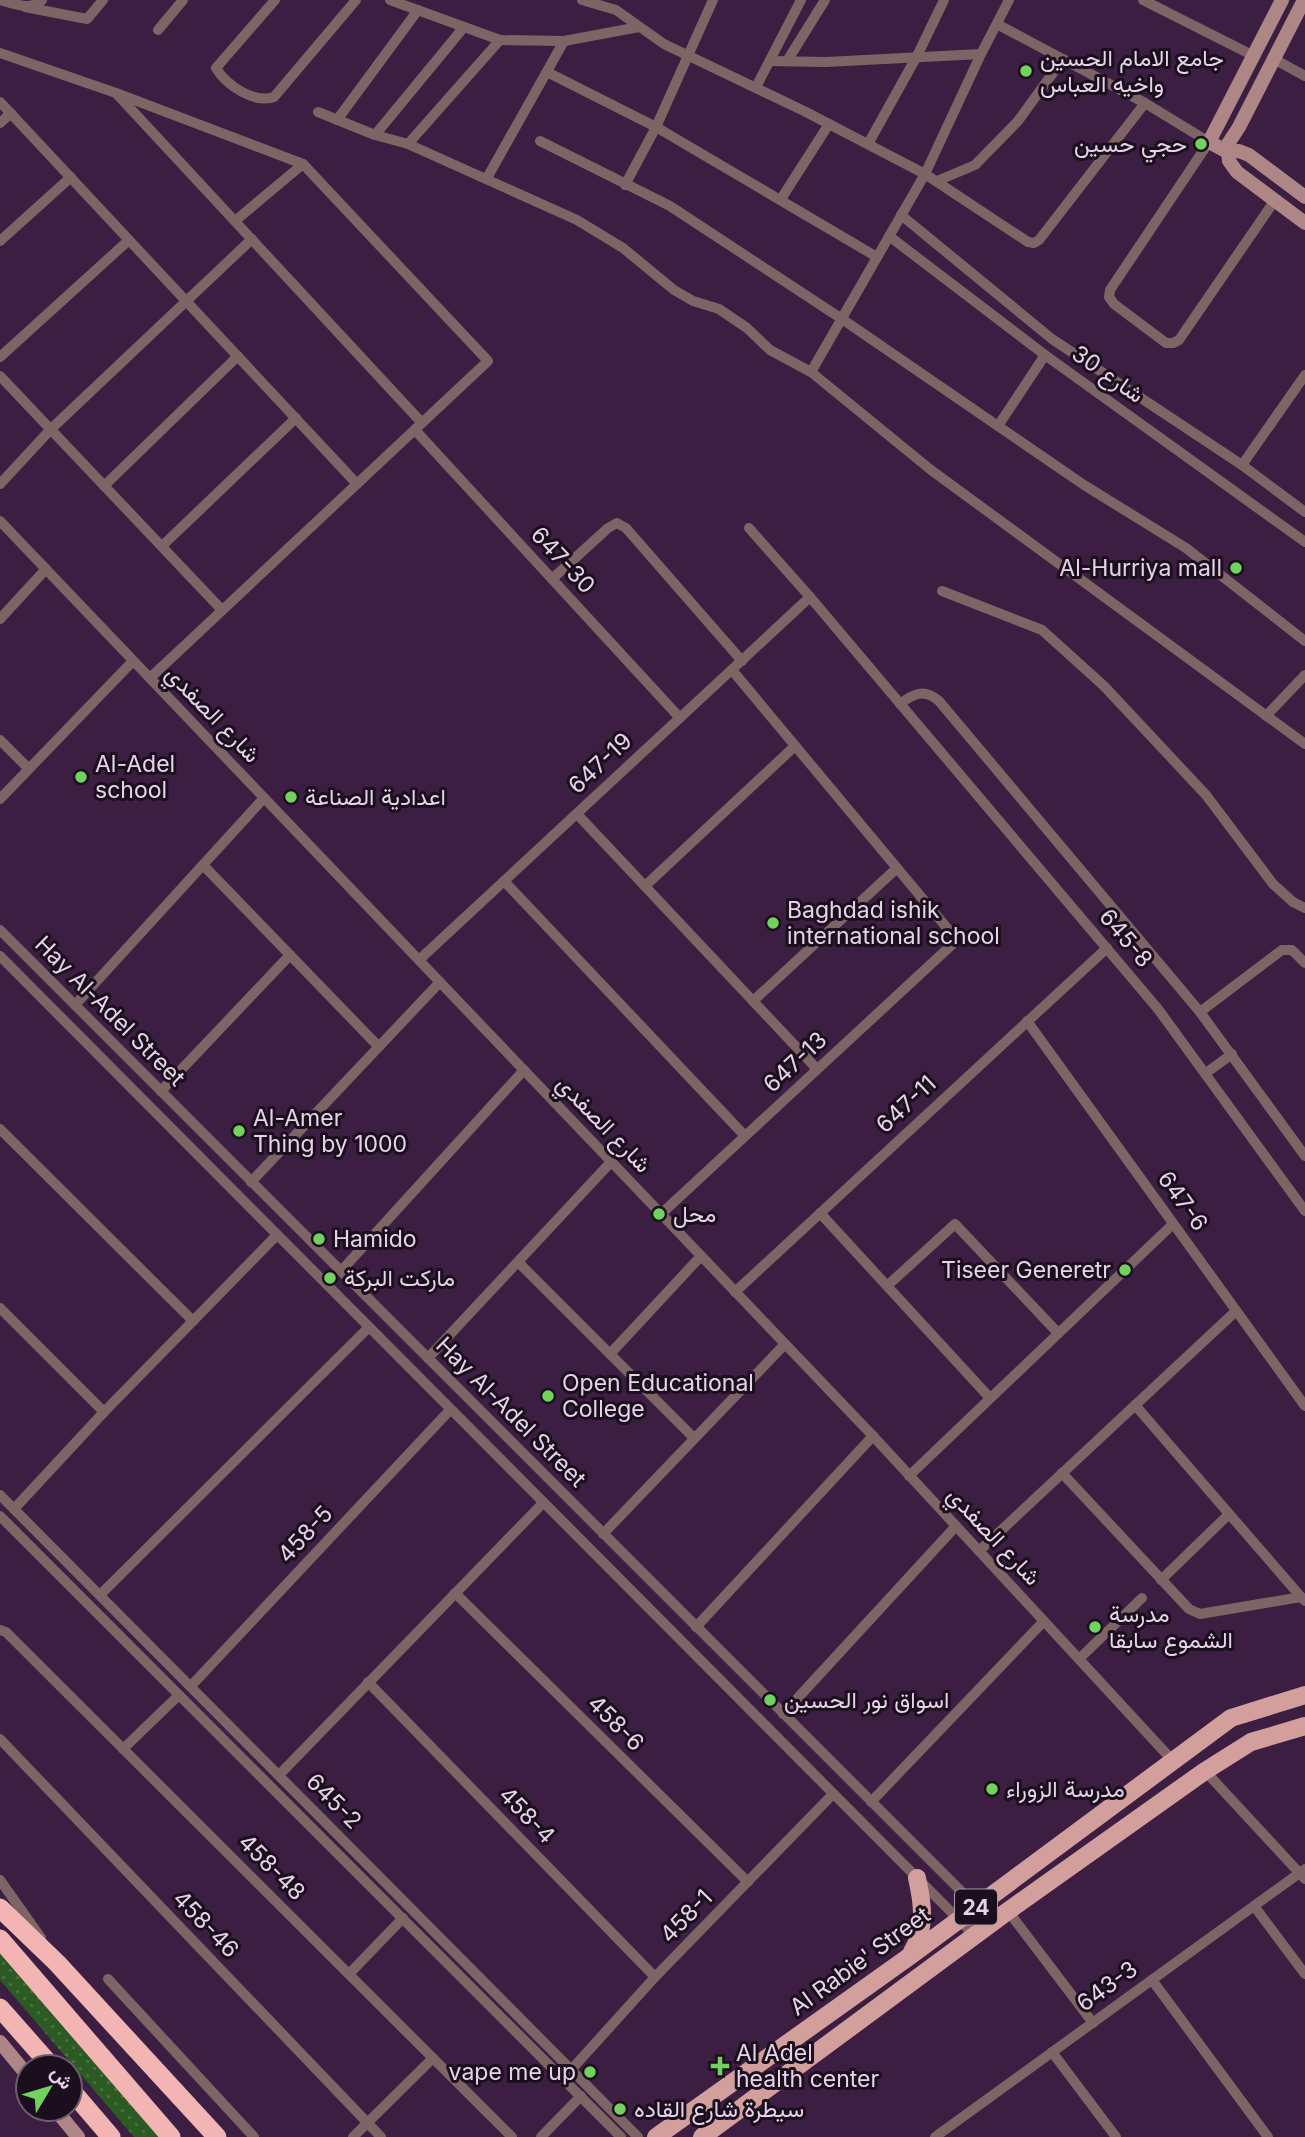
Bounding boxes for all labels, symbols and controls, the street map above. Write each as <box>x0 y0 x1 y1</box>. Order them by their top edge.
place label: جامع الامام الحسين واخيه العباس <box>1040 44 1224 98</box>
marker: جامع الامام الحسين واخيه العباس <box>1018 63 1034 79</box>
place label: حجي حسين <box>1074 130 1187 163</box>
marker: حجي حسين <box>1193 136 1209 152</box>
street label: شارع 30 <box>1065 339 1149 410</box>
street label: 647-30 <box>525 521 601 599</box>
place label: Al-Hurriya mall <box>1059 554 1222 582</box>
marker: Al-Hurriya mall <box>1228 560 1244 576</box>
street label: شارع الصفدي <box>156 660 266 772</box>
street label: 647-19 <box>563 727 637 799</box>
place label: Al-Adel school <box>95 750 175 804</box>
marker: Al-Adel school <box>73 769 89 785</box>
place label: اعدادية الصناعة <box>305 783 446 811</box>
marker: اعدادية الصناعة <box>283 789 299 805</box>
place label: Baghdad ishik international school <box>787 896 1000 950</box>
street label: 645-8 <box>1093 903 1159 973</box>
marker: Baghdad ishik international school <box>765 915 781 931</box>
street label: Hay Al-Adel Street <box>29 930 191 1092</box>
street label: 647-13 <box>758 1026 832 1098</box>
street label: 647-11 <box>870 1069 942 1139</box>
street label: شارع الصفدي <box>547 1070 657 1182</box>
place label: Al-Amer Thing by 1000 <box>253 1104 407 1158</box>
marker: Al-Amer Thing by 1000 <box>231 1123 247 1139</box>
street label: 647-6 <box>1152 1166 1214 1236</box>
place label: محل <box>673 1200 716 1228</box>
marker: محل <box>651 1206 667 1222</box>
place label: Hamido <box>333 1225 417 1253</box>
marker: Hamido <box>311 1231 327 1247</box>
place label: Tiseer Generetr <box>941 1256 1111 1284</box>
marker: Tiseer Generetr <box>1117 1262 1133 1278</box>
place label: ماركت البركة <box>344 1264 455 1293</box>
marker: ماركت البركة <box>322 1270 338 1286</box>
street label: Hay Al-Adel Street <box>430 1331 592 1493</box>
place label: Open Educational College <box>562 1369 754 1423</box>
marker: Open Educational College <box>540 1388 556 1404</box>
street label: شارع الصفدي <box>938 1481 1047 1594</box>
street label: 458-5 <box>272 1500 338 1568</box>
place label: مدرسة الشموع سابقا <box>1109 1600 1233 1656</box>
marker: مدرسة الشموع سابقا <box>1087 1619 1103 1635</box>
place label: اسواق نور الحسين <box>784 1686 949 1715</box>
street label: 458-6 <box>582 1689 650 1757</box>
marker: اسواق نور الحسين <box>762 1692 778 1708</box>
street label: 645-2 <box>300 1767 368 1835</box>
place label: مدرسة الزوراء <box>1006 1775 1125 1804</box>
street label: 458-4 <box>493 1781 561 1849</box>
marker: مدرسة الزوراء <box>984 1781 1000 1797</box>
street label: 458-48 <box>233 1828 311 1906</box>
street label: 458-1 <box>654 1884 718 1948</box>
street label: 458-46 <box>167 1885 245 1963</box>
road number: 24 <box>955 1890 997 1924</box>
street label: Al Rabie' Street <box>784 1900 936 2021</box>
street label: 643-3 <box>1071 1955 1143 2017</box>
place label: Al Adel health center <box>736 2039 879 2093</box>
north arrow <box>14 2053 84 2123</box>
marker: Al Adel health center <box>710 2056 730 2076</box>
place label: vape me up <box>449 2058 576 2086</box>
text: ش <box>46 2062 78 2094</box>
marker: vape me up <box>582 2064 598 2080</box>
place label: سيطرة شارع القاده <box>634 2095 804 2125</box>
marker: سيطرة شارع القاده <box>612 2101 628 2117</box>

